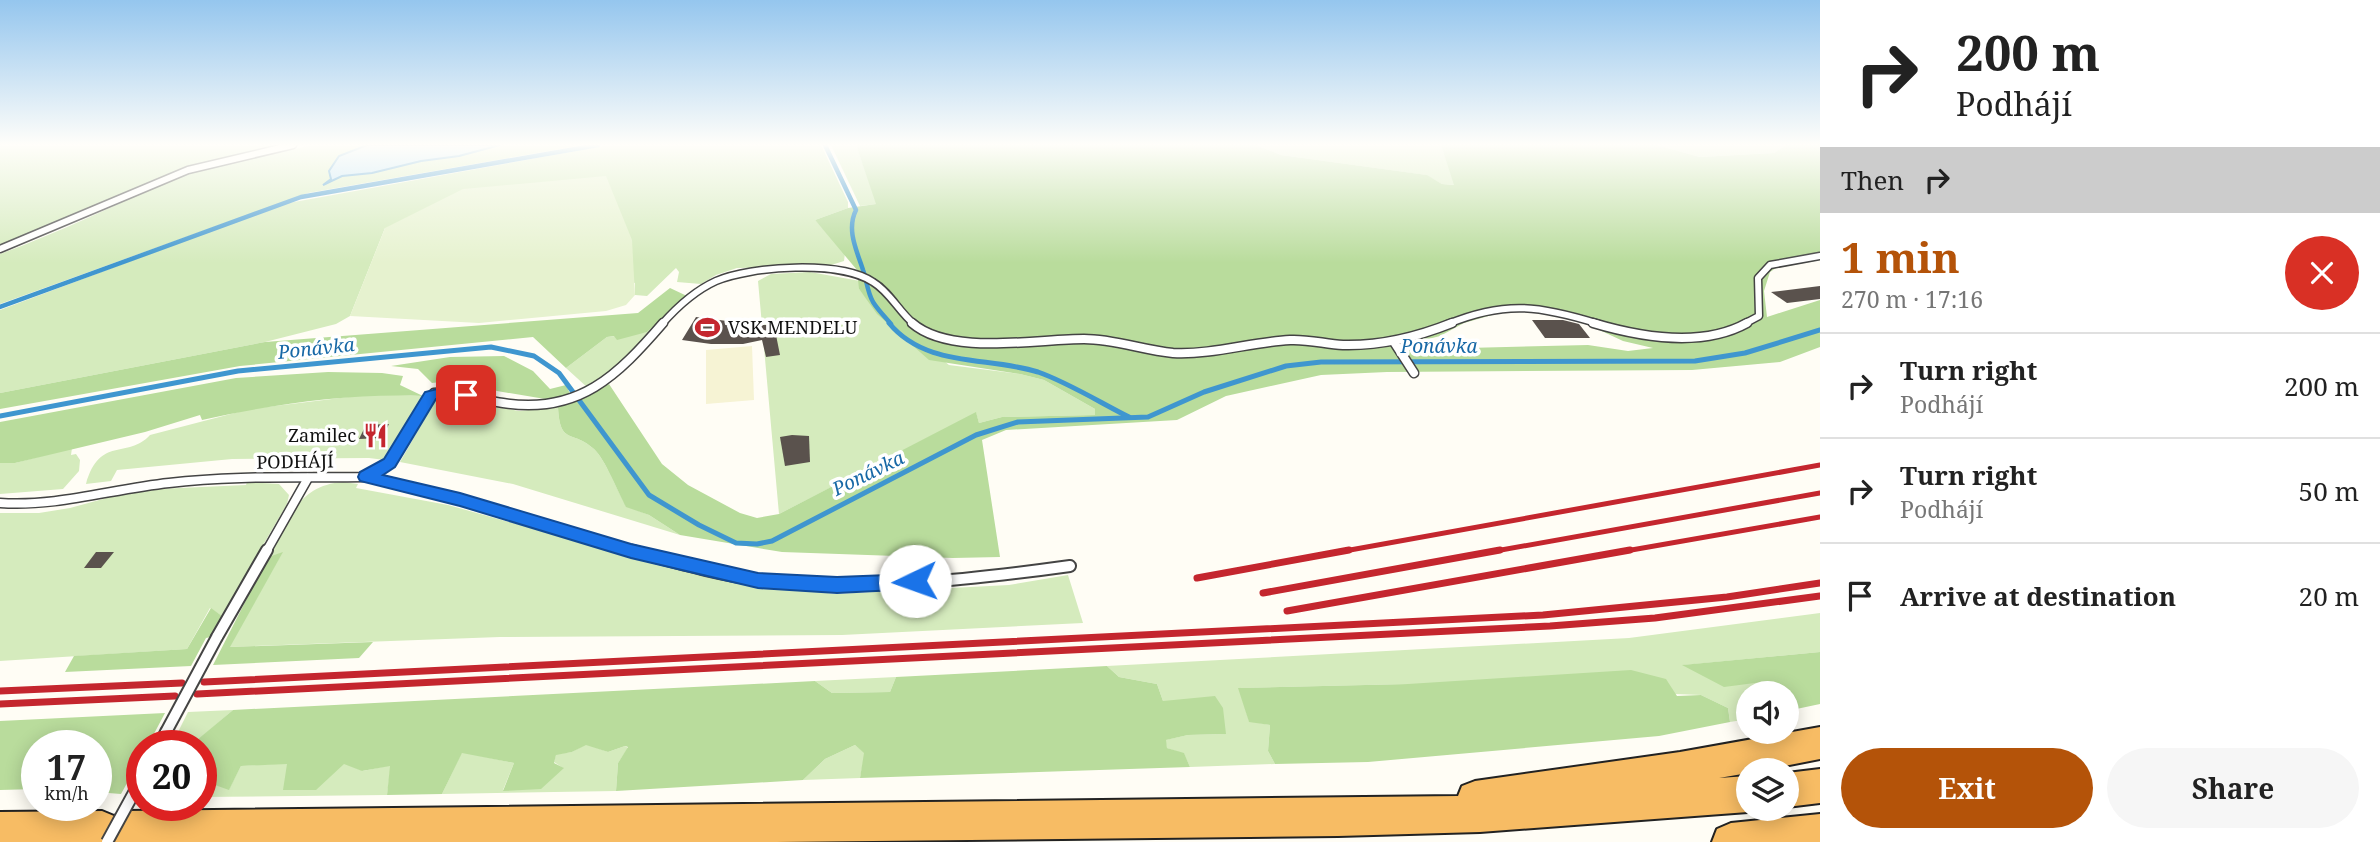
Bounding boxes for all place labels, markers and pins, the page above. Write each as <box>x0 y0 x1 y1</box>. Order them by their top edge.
sports icon: VSK MENDELU <box>694 313 722 341</box>
place label: VSK MENDELU <box>728 315 858 339</box>
pin <box>436 365 496 425</box>
restaurant icon: Zamilec <box>362 421 390 449</box>
place label: Zamilec <box>288 423 356 447</box>

